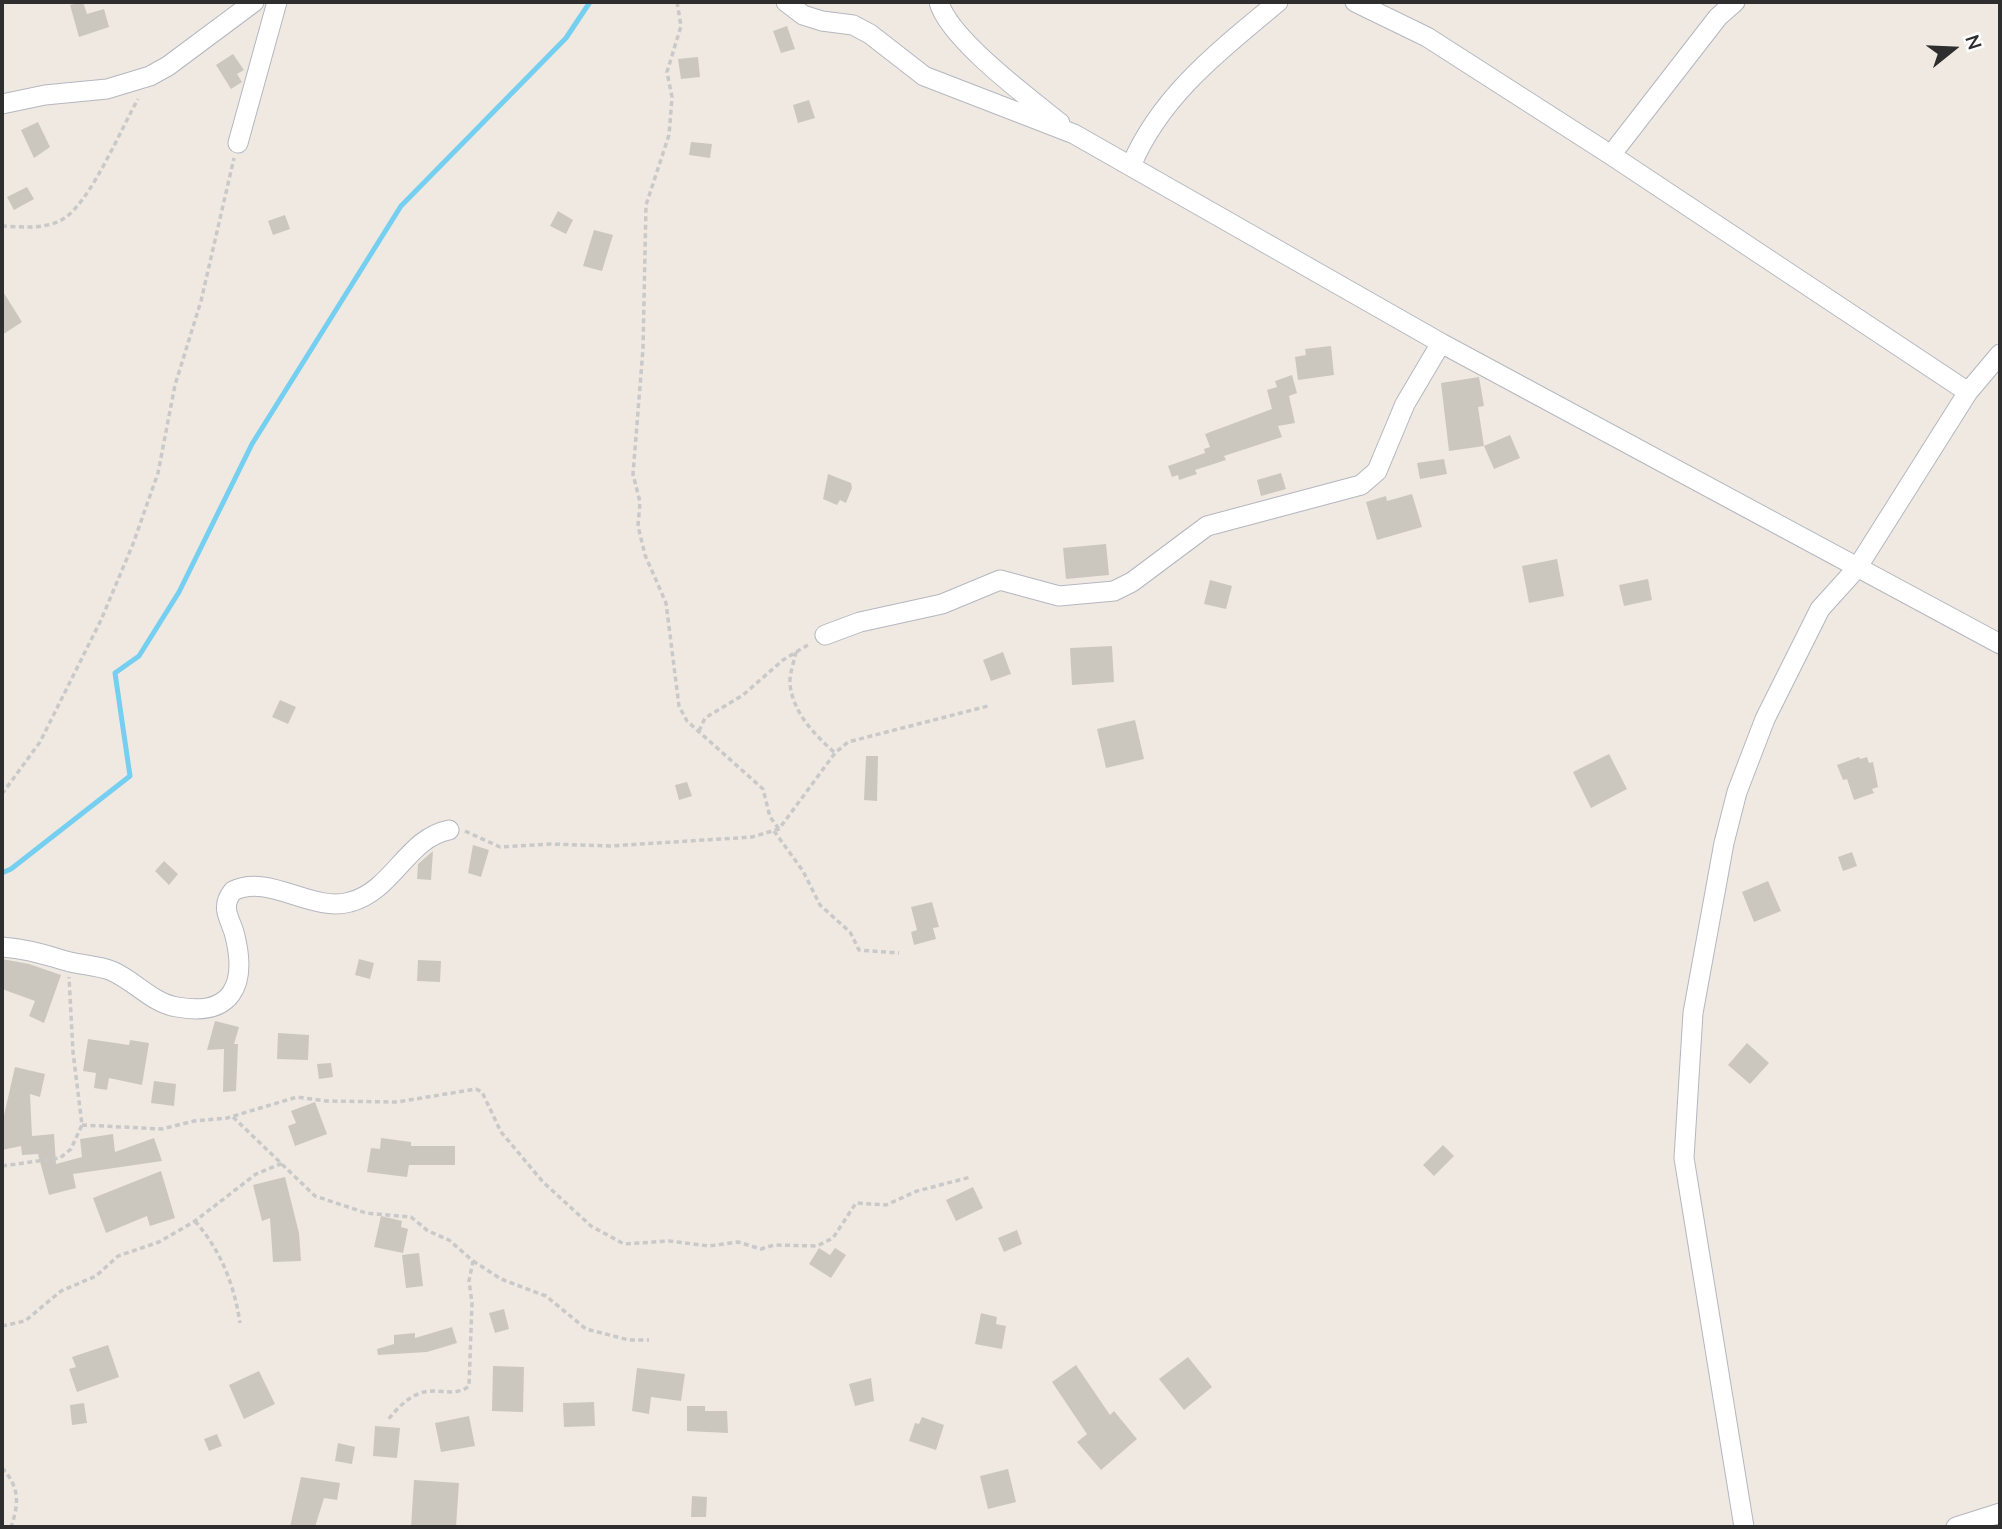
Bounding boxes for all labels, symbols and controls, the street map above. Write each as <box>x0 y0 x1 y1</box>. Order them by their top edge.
north arrow <box>1918 14 1988 84</box>
text: N <box>1958 32 1988 53</box>

